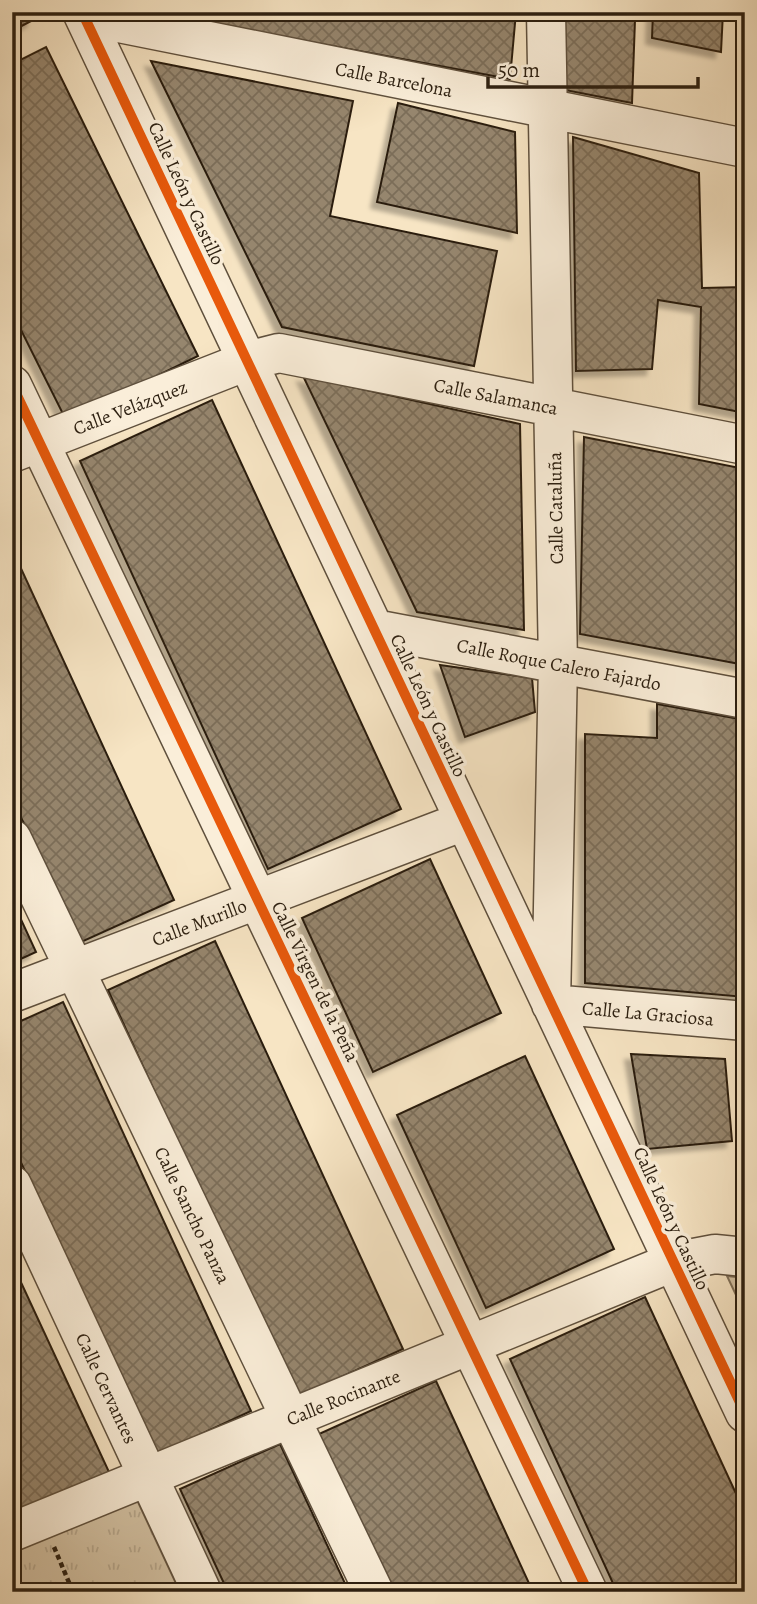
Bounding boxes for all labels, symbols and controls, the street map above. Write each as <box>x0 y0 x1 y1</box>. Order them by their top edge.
scale bar <box>488 46 698 90</box>
street label: Calle Barcelona <box>333 56 455 104</box>
text: 50 m <box>498 56 540 84</box>
street label: Calle León y Castillo <box>142 118 231 269</box>
street label: Calle Salamanca <box>431 372 560 422</box>
street label: Calle Velázquez <box>69 374 191 442</box>
street label: Calle Cataluña <box>542 451 570 565</box>
street label: Calle León y Castillo <box>384 630 473 781</box>
street label: Calle Roque Calero Fajardo <box>454 632 663 698</box>
street label: Calle Murillo <box>148 893 251 953</box>
street label: Calle Virgen de la Peña <box>265 897 365 1066</box>
street label: Calle La Graciosa <box>581 995 715 1033</box>
street label: Calle Sancho Panza <box>148 1142 237 1289</box>
street label: Calle León y Castillo <box>627 1143 716 1294</box>
street label: Calle Cervantes <box>69 1329 143 1448</box>
street label: Calle Rocinante <box>283 1363 404 1433</box>

